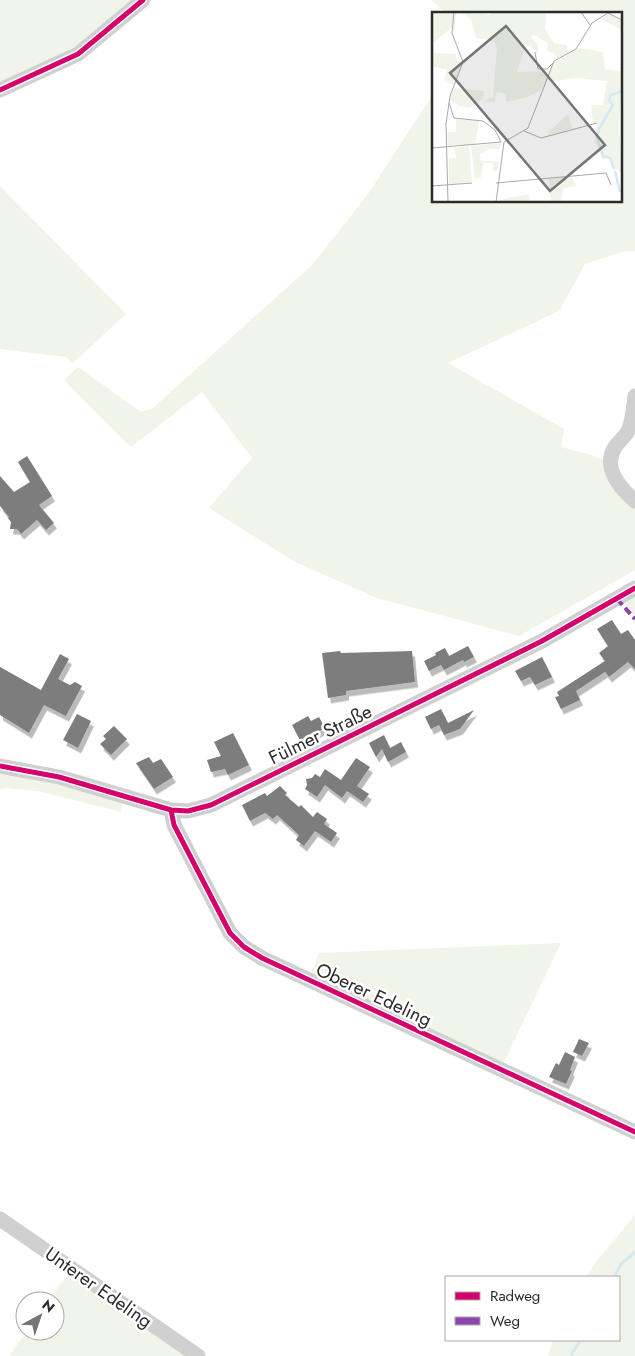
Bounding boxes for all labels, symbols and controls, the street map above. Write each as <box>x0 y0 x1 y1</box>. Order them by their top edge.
inset map <box>432 12 622 202</box>
street label: Fülmer Straße <box>264 698 377 771</box>
street label: Oberer Edeling <box>311 956 436 1033</box>
street label: Unterer Edeling <box>40 1240 158 1335</box>
legend <box>445 1276 620 1341</box>
text: Radweg <box>490 1285 540 1307</box>
north arrow <box>15 1291 65 1341</box>
text: N <box>38 1295 59 1317</box>
text: Weg <box>490 1310 520 1332</box>

